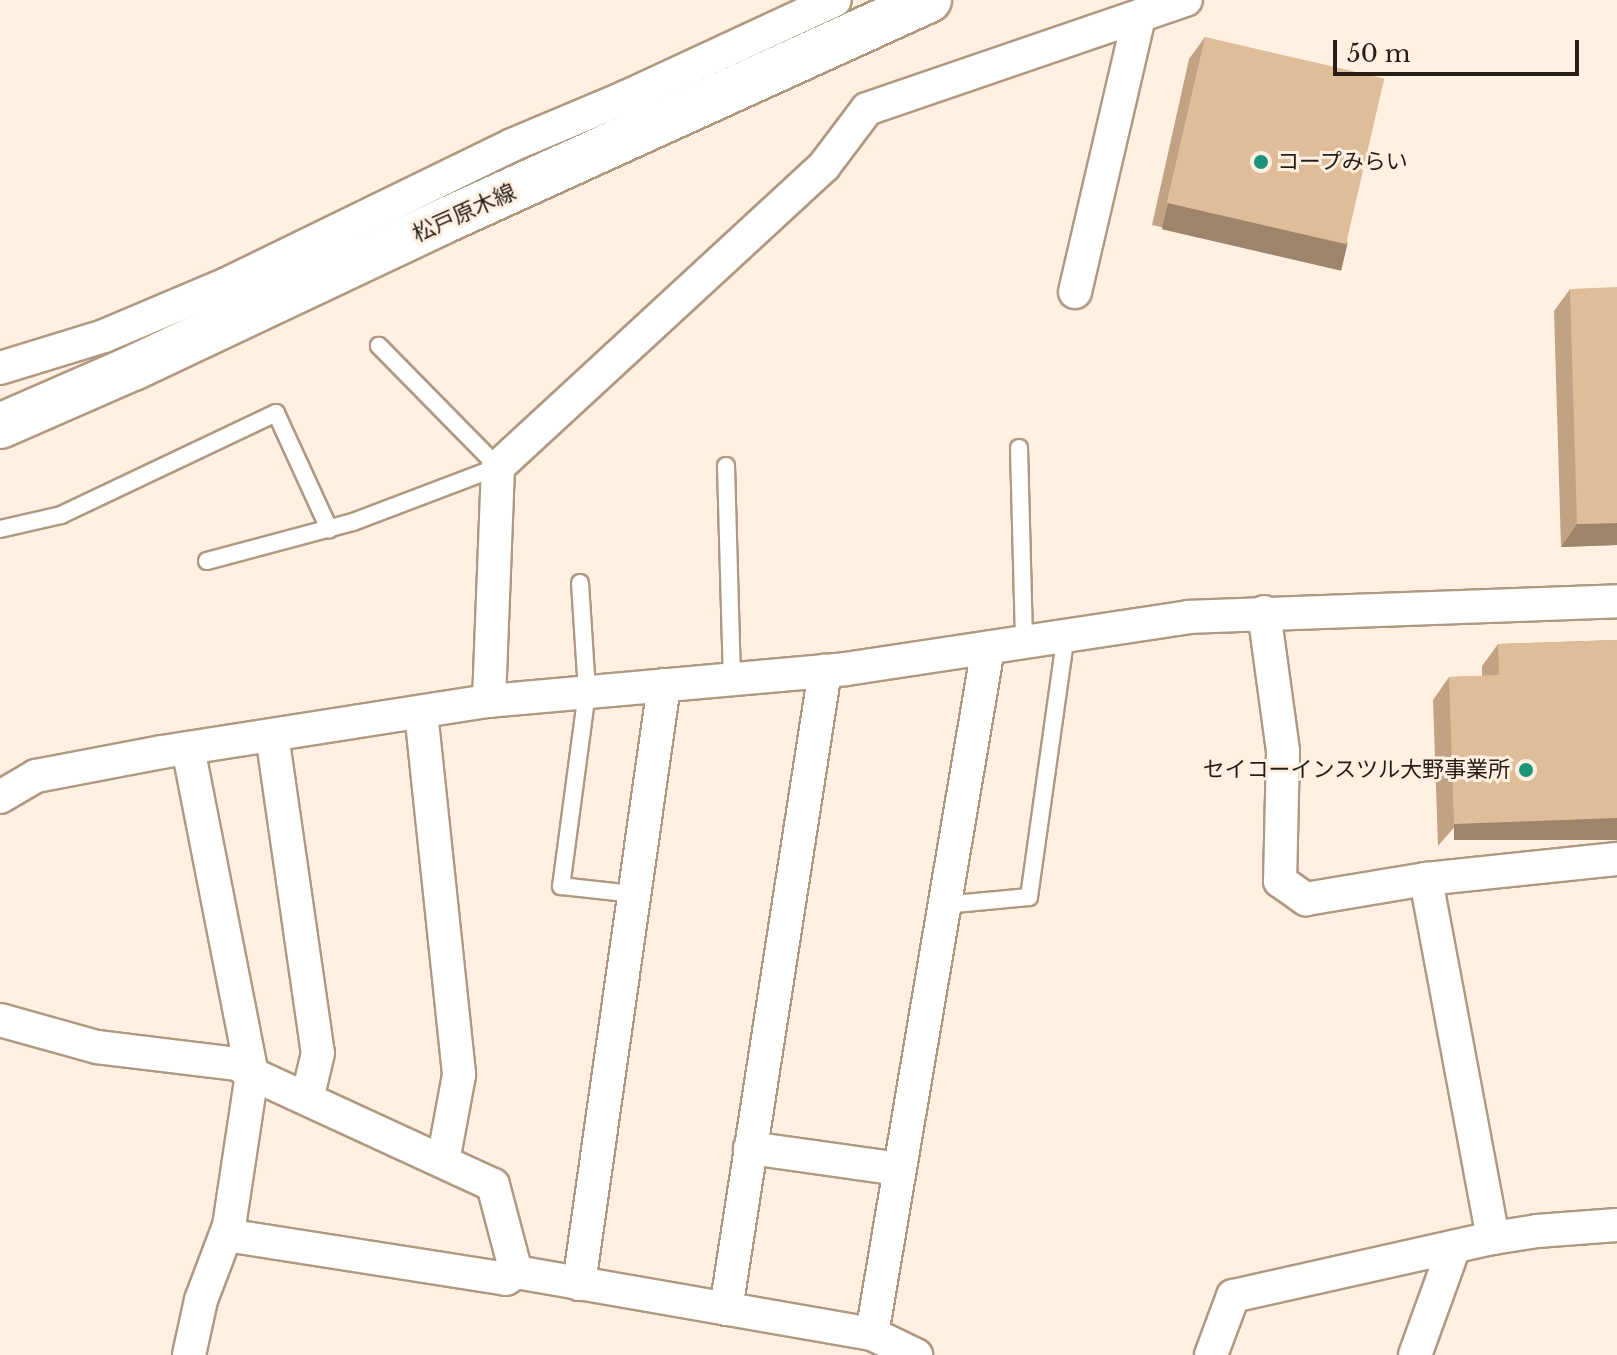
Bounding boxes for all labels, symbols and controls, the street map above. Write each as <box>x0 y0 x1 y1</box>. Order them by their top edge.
scale bar <box>1337 24 1583 74</box>
text: 50 m <box>1347 39 1410 68</box>
place label: コープみらい <box>1277 149 1409 175</box>
marker: コープみらい <box>1252 153 1270 171</box>
street label: 松戸原木線 <box>408 179 520 247</box>
place label: セイコーインスツル大野事業所 <box>1202 757 1510 783</box>
marker: セイコーインスツル大野事業所 <box>1517 761 1535 779</box>

